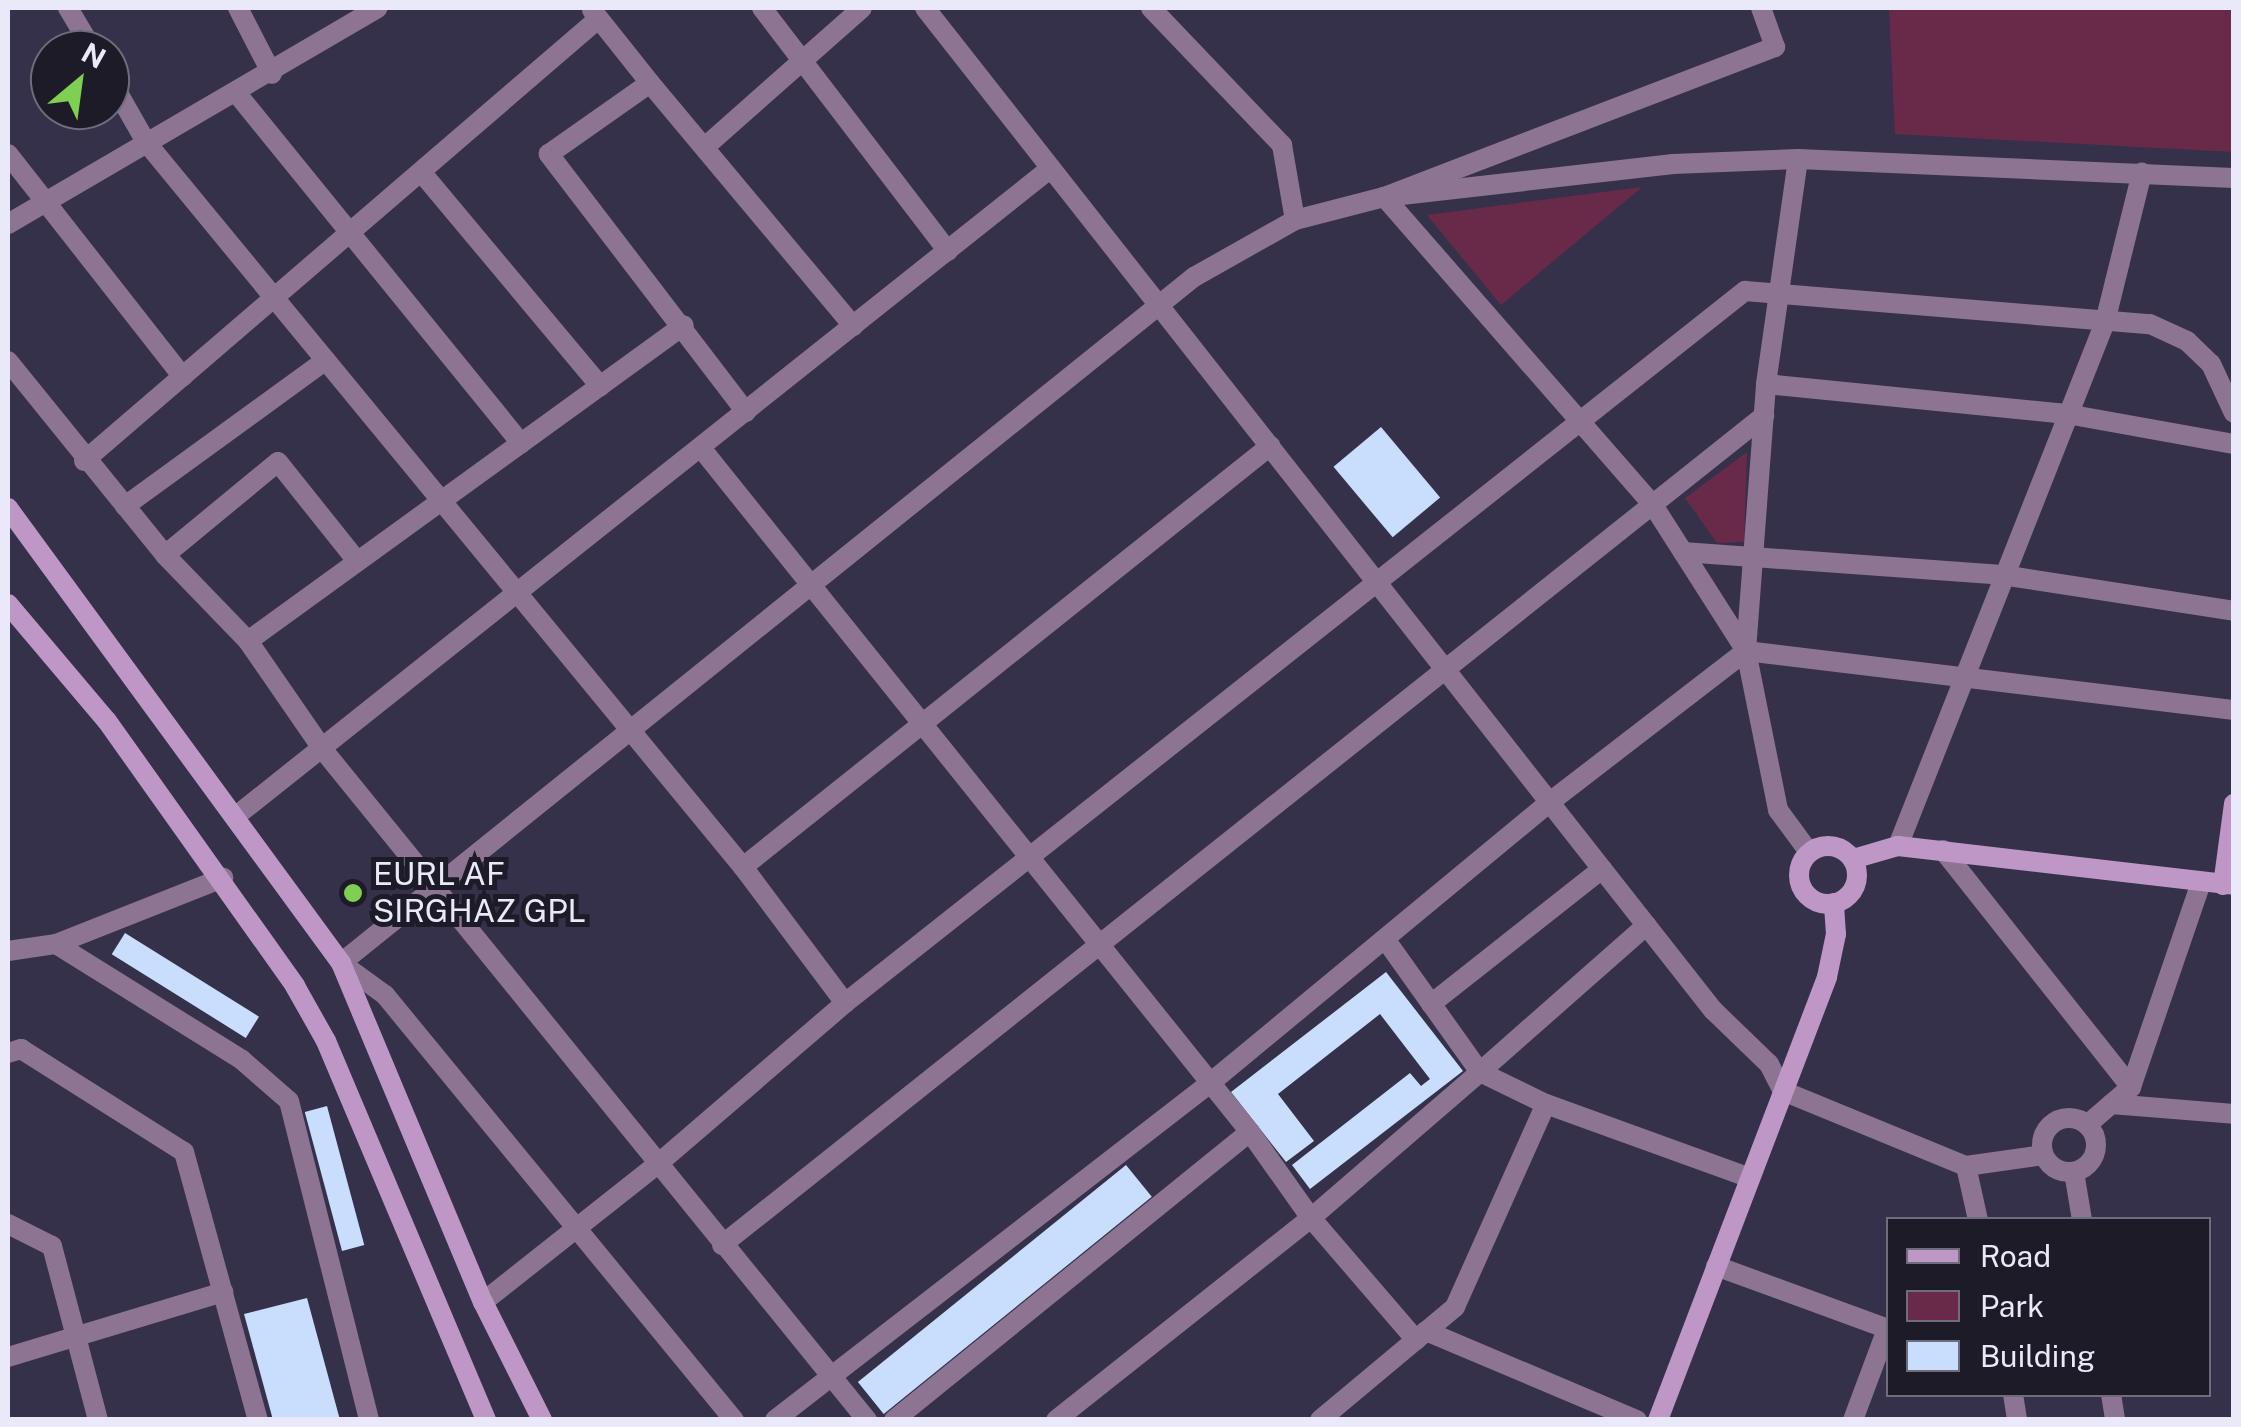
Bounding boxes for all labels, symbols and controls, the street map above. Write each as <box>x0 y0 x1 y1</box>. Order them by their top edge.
north arrow <box>30 30 130 130</box>
text: N <box>76 35 111 75</box>
place label: EURL AF SIRGHAZ GPL <box>373 856 586 931</box>
marker: EURL AF SIRGHAZ GPL <box>342 882 364 904</box>
legend <box>1886 1217 2211 1397</box>
text: Road <box>1980 1238 2051 1274</box>
text: Park <box>1980 1288 2044 1324</box>
text: Building <box>1980 1338 2095 1374</box>

